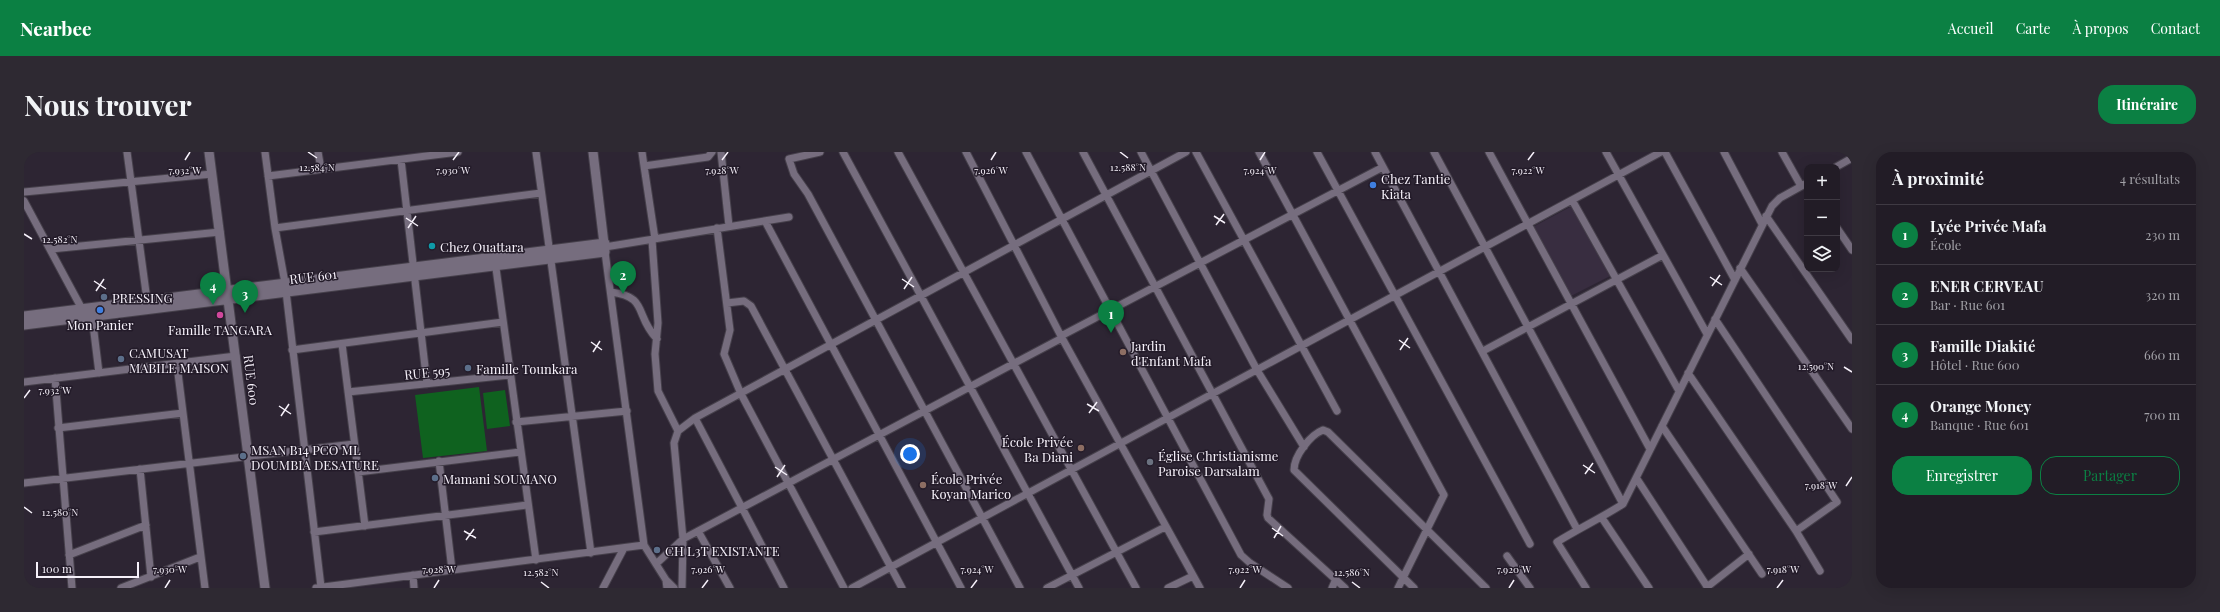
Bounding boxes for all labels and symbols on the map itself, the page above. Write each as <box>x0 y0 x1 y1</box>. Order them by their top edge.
text: 12.584°N <box>299 160 335 174</box>
text: 12.588°N <box>1110 160 1146 174</box>
text: 7.932°W <box>169 163 202 177</box>
text: 7.930°W <box>436 163 471 177</box>
text: 7.928°W <box>705 163 740 177</box>
text: 7.926°W <box>974 163 1009 177</box>
text: 7.924°W <box>1243 163 1278 177</box>
text: 7.922°W <box>1511 163 1545 177</box>
place label: Chez Tantie Kiata <box>1381 170 1451 202</box>
marker: Chez Tantie Kiata <box>1368 180 1378 190</box>
text: 12.582°N <box>42 232 78 246</box>
place label: Chez Ouattara <box>440 238 524 255</box>
marker: Chez Ouattara <box>427 241 437 251</box>
pin: 2 <box>610 261 636 294</box>
street label: RUE 601 <box>288 265 338 287</box>
pin: 4 <box>200 272 226 305</box>
pin: 3 <box>232 280 258 313</box>
place label: PRESSING <box>112 289 173 306</box>
marker: PRESSING <box>99 292 109 302</box>
pin: 1 <box>1098 300 1124 333</box>
marker: Mon Panier <box>95 305 105 315</box>
marker: Famille TANGARA <box>215 310 225 320</box>
place label: Mon Panier <box>66 316 134 333</box>
place label: Famille TANGARA <box>168 321 273 338</box>
place label: Jardin d'Enfant Mafa <box>1130 337 1212 369</box>
place label: CAMUSAT MABILE MAISON <box>129 344 229 376</box>
marker: Jardin d'Enfant Mafa <box>1118 347 1128 357</box>
marker: CAMUSAT MABILE MAISON <box>116 354 126 364</box>
street label: RUE 600 <box>240 354 264 406</box>
text: 12.590°N <box>1798 359 1834 373</box>
place label: Famille Tounkara <box>476 360 578 377</box>
street label: RUE 595 <box>403 361 451 383</box>
marker: Famille Tounkara <box>463 363 473 373</box>
text: 7.932°W <box>39 383 72 397</box>
place label: École Privée Ba Diani <box>1002 433 1073 465</box>
place label: MSAN B14 PCO ML DOUMBIA DESATURE <box>251 441 379 473</box>
marker: École Privée Ba Diani <box>1076 443 1086 453</box>
your location <box>900 444 920 464</box>
place label: Église Christianisme Paroise Darsalam <box>1158 447 1279 479</box>
marker: MSAN B14 PCO ML DOUMBIA DESATURE <box>238 451 248 461</box>
marker: Église Christianisme Paroise Darsalam <box>1145 457 1155 467</box>
place label: Mamani SOUMANO <box>443 470 557 487</box>
place label: École Privée Koyan Marico <box>931 470 1011 502</box>
marker: Mamani SOUMANO <box>430 473 440 483</box>
text: 7.918°W <box>1805 478 1838 492</box>
marker: École Privée Koyan Marico <box>918 480 928 490</box>
text: 12.580°N <box>42 505 78 519</box>
place label: CH L3T EXISTANTE <box>665 542 780 559</box>
marker: CH L3T EXISTANTE <box>652 545 662 555</box>
scale bar <box>36 560 139 579</box>
text: 7.930°W <box>153 562 188 576</box>
text: 7.928°W <box>422 562 457 576</box>
text: 7.926°W <box>691 562 726 576</box>
text: 7.924°W <box>960 562 995 576</box>
text: 7.922°W <box>1228 562 1262 576</box>
text: 7.920°W <box>1497 562 1532 576</box>
text: 7.918°W <box>1767 562 1800 576</box>
text: 12.582°N <box>523 565 559 579</box>
text: 12.586°N <box>1334 565 1370 579</box>

